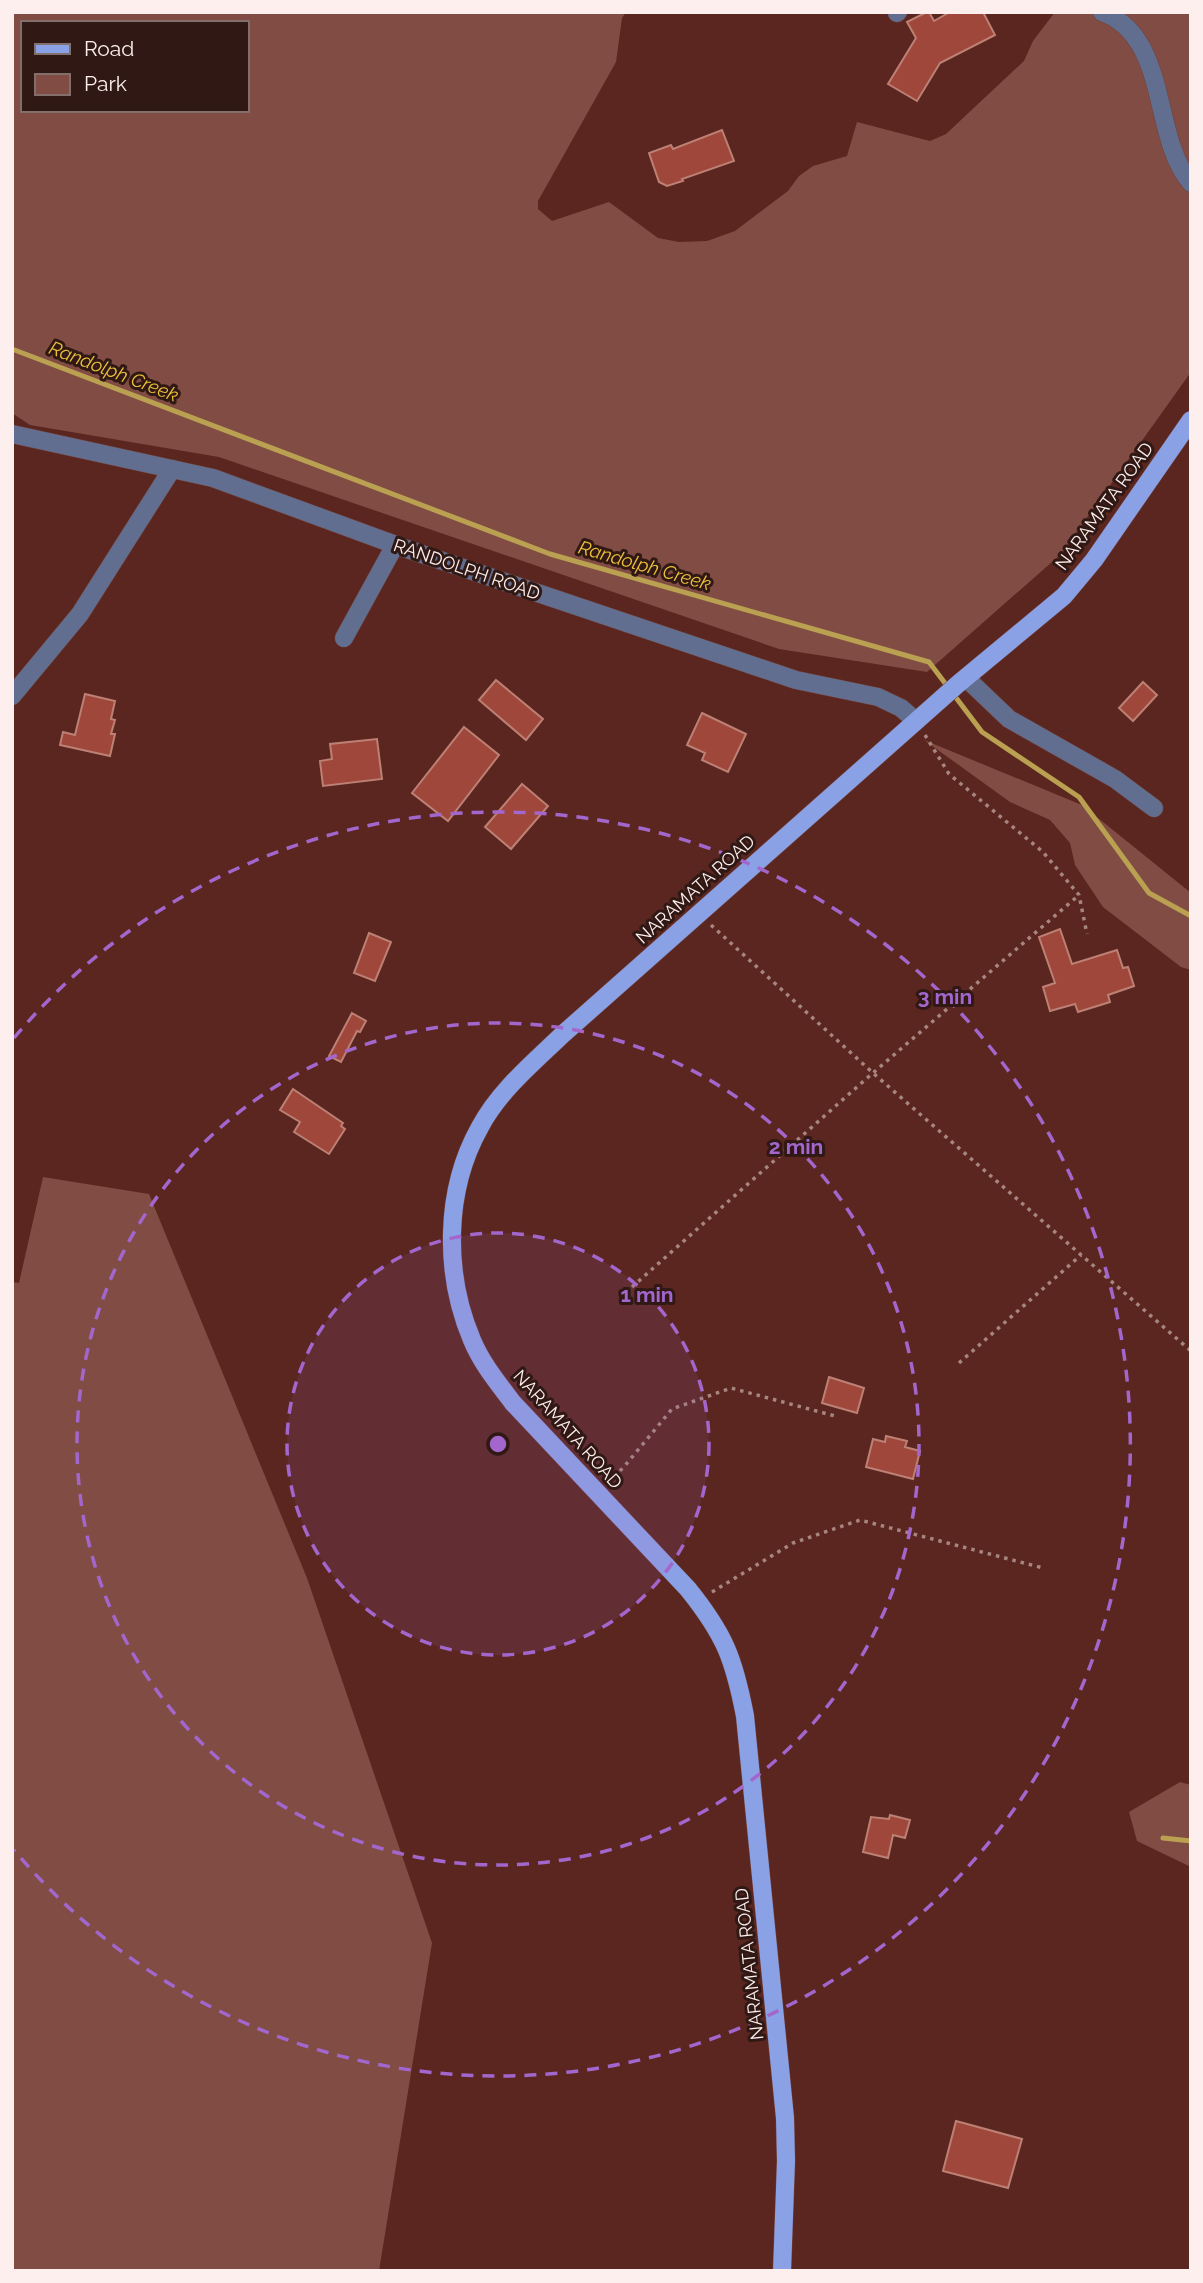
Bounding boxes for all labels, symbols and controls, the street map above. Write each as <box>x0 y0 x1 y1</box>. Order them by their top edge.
legend <box>21 21 248 112</box>
text: Road <box>84 36 134 61</box>
text: Park <box>84 71 127 96</box>
water label: Randolph Creek <box>46 336 182 406</box>
street label: NARAMATA ROAD <box>1051 438 1157 574</box>
street label: RANDOLPH ROAD <box>391 534 543 604</box>
water label: Randolph Creek <box>576 536 714 594</box>
street label: NARAMATA ROAD <box>631 830 759 948</box>
text: 3 min <box>918 984 972 1009</box>
text: 2 min <box>769 1134 823 1159</box>
text: 1 min <box>620 1282 674 1307</box>
street label: NARAMATA ROAD <box>509 1365 627 1493</box>
centre of rings <box>486 1432 510 1456</box>
street label: NARAMATA ROAD <box>731 1887 767 2041</box>

